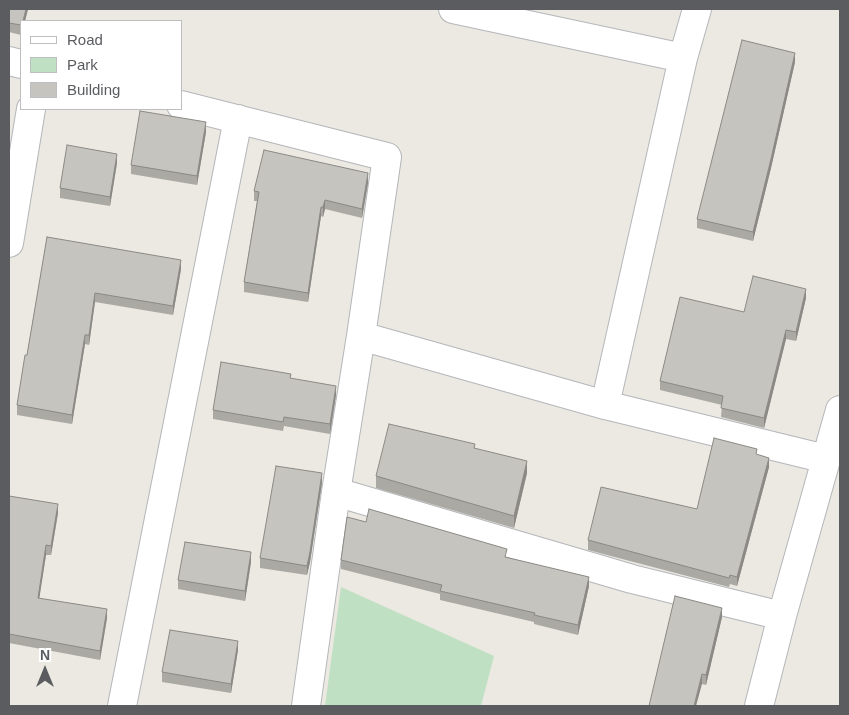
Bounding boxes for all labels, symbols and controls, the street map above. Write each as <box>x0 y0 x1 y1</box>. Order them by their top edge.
legend <box>20 20 182 110</box>
text: Road <box>67 31 103 48</box>
text: Park <box>67 56 98 73</box>
text: Building <box>67 81 120 98</box>
north arrow <box>20 645 70 695</box>
text: N <box>40 647 50 663</box>

